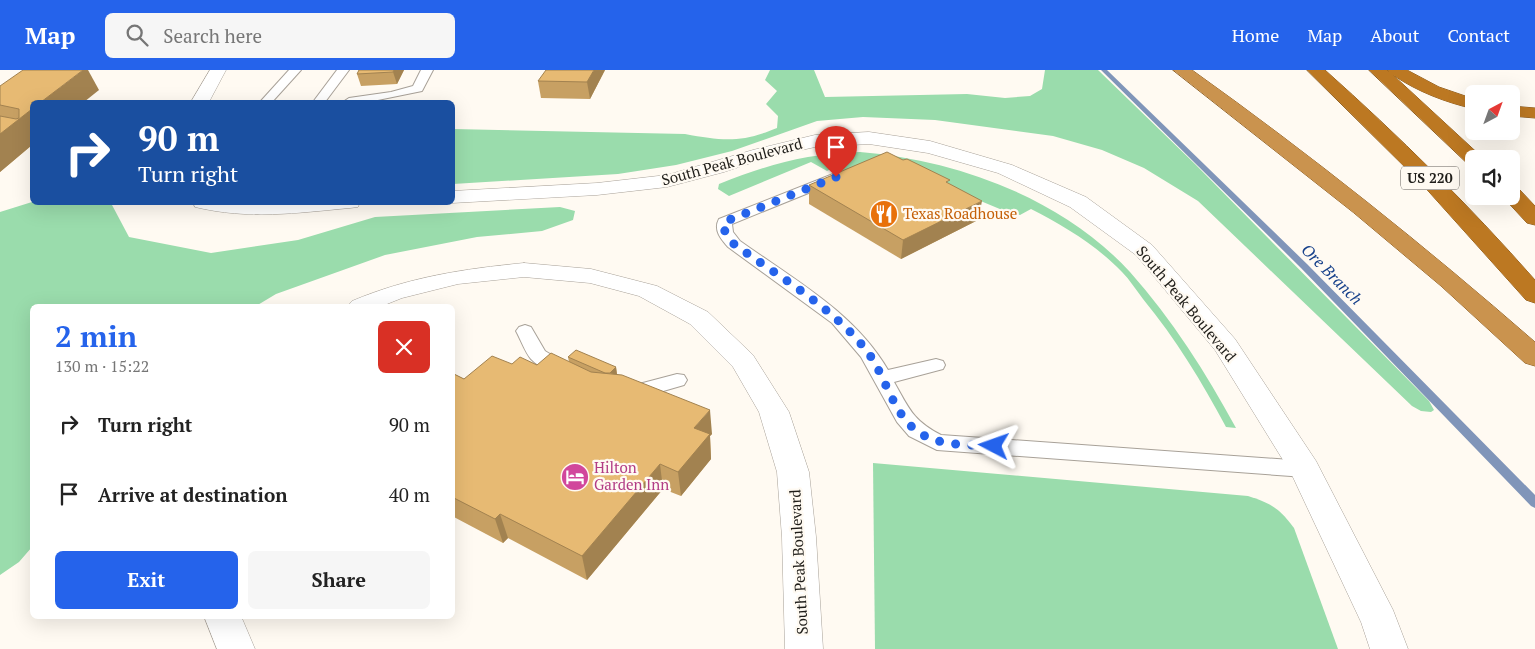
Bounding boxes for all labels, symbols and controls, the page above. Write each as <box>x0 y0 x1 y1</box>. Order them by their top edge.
search box <box>105 13 455 58</box>
text: Map <box>25 19 75 51</box>
icon: search <box>123 21 151 49</box>
text: Search here <box>163 23 262 48</box>
text: Home <box>1232 23 1279 47</box>
text: Map <box>1307 23 1342 47</box>
text: About <box>1370 23 1419 47</box>
text: Contact <box>1447 23 1510 47</box>
north arrow <box>1465 85 1520 140</box>
map controls <box>1465 85 1520 205</box>
text: 90 m <box>138 115 219 161</box>
icon: right <box>55 120 120 185</box>
pin <box>815 126 857 177</box>
street label: South Peak Boulevard <box>659 133 804 189</box>
icon: arrive <box>822 133 850 161</box>
button: sound <box>1465 150 1520 205</box>
text: Turn right <box>138 159 238 188</box>
road number: US 220 <box>1401 166 1459 190</box>
restaurant icon: Texas Roadhouse <box>869 199 899 229</box>
place label: Texas Roadhouse <box>903 203 1017 223</box>
water label: Ore Branch <box>1297 239 1367 309</box>
street label: South Peak Boulevard <box>1132 241 1241 365</box>
text: 2 min <box>55 316 137 356</box>
button: close <box>378 321 430 373</box>
text: 130 m · 15:22 <box>55 355 149 377</box>
icon: right <box>55 410 83 438</box>
text: Turn right <box>98 412 192 437</box>
text: 90 m <box>389 412 430 437</box>
position arrow <box>967 419 1019 471</box>
place label: Hilton Garden Inn <box>594 457 669 494</box>
hotel icon: Hilton Garden Inn <box>560 462 590 492</box>
icon: arrive <box>55 480 83 508</box>
text: Arrive at destination <box>98 482 287 507</box>
text: 40 m <box>389 482 430 507</box>
street label: South Peak Boulevard <box>784 489 812 635</box>
button: Exit <box>55 551 238 609</box>
button: Share <box>248 551 430 609</box>

